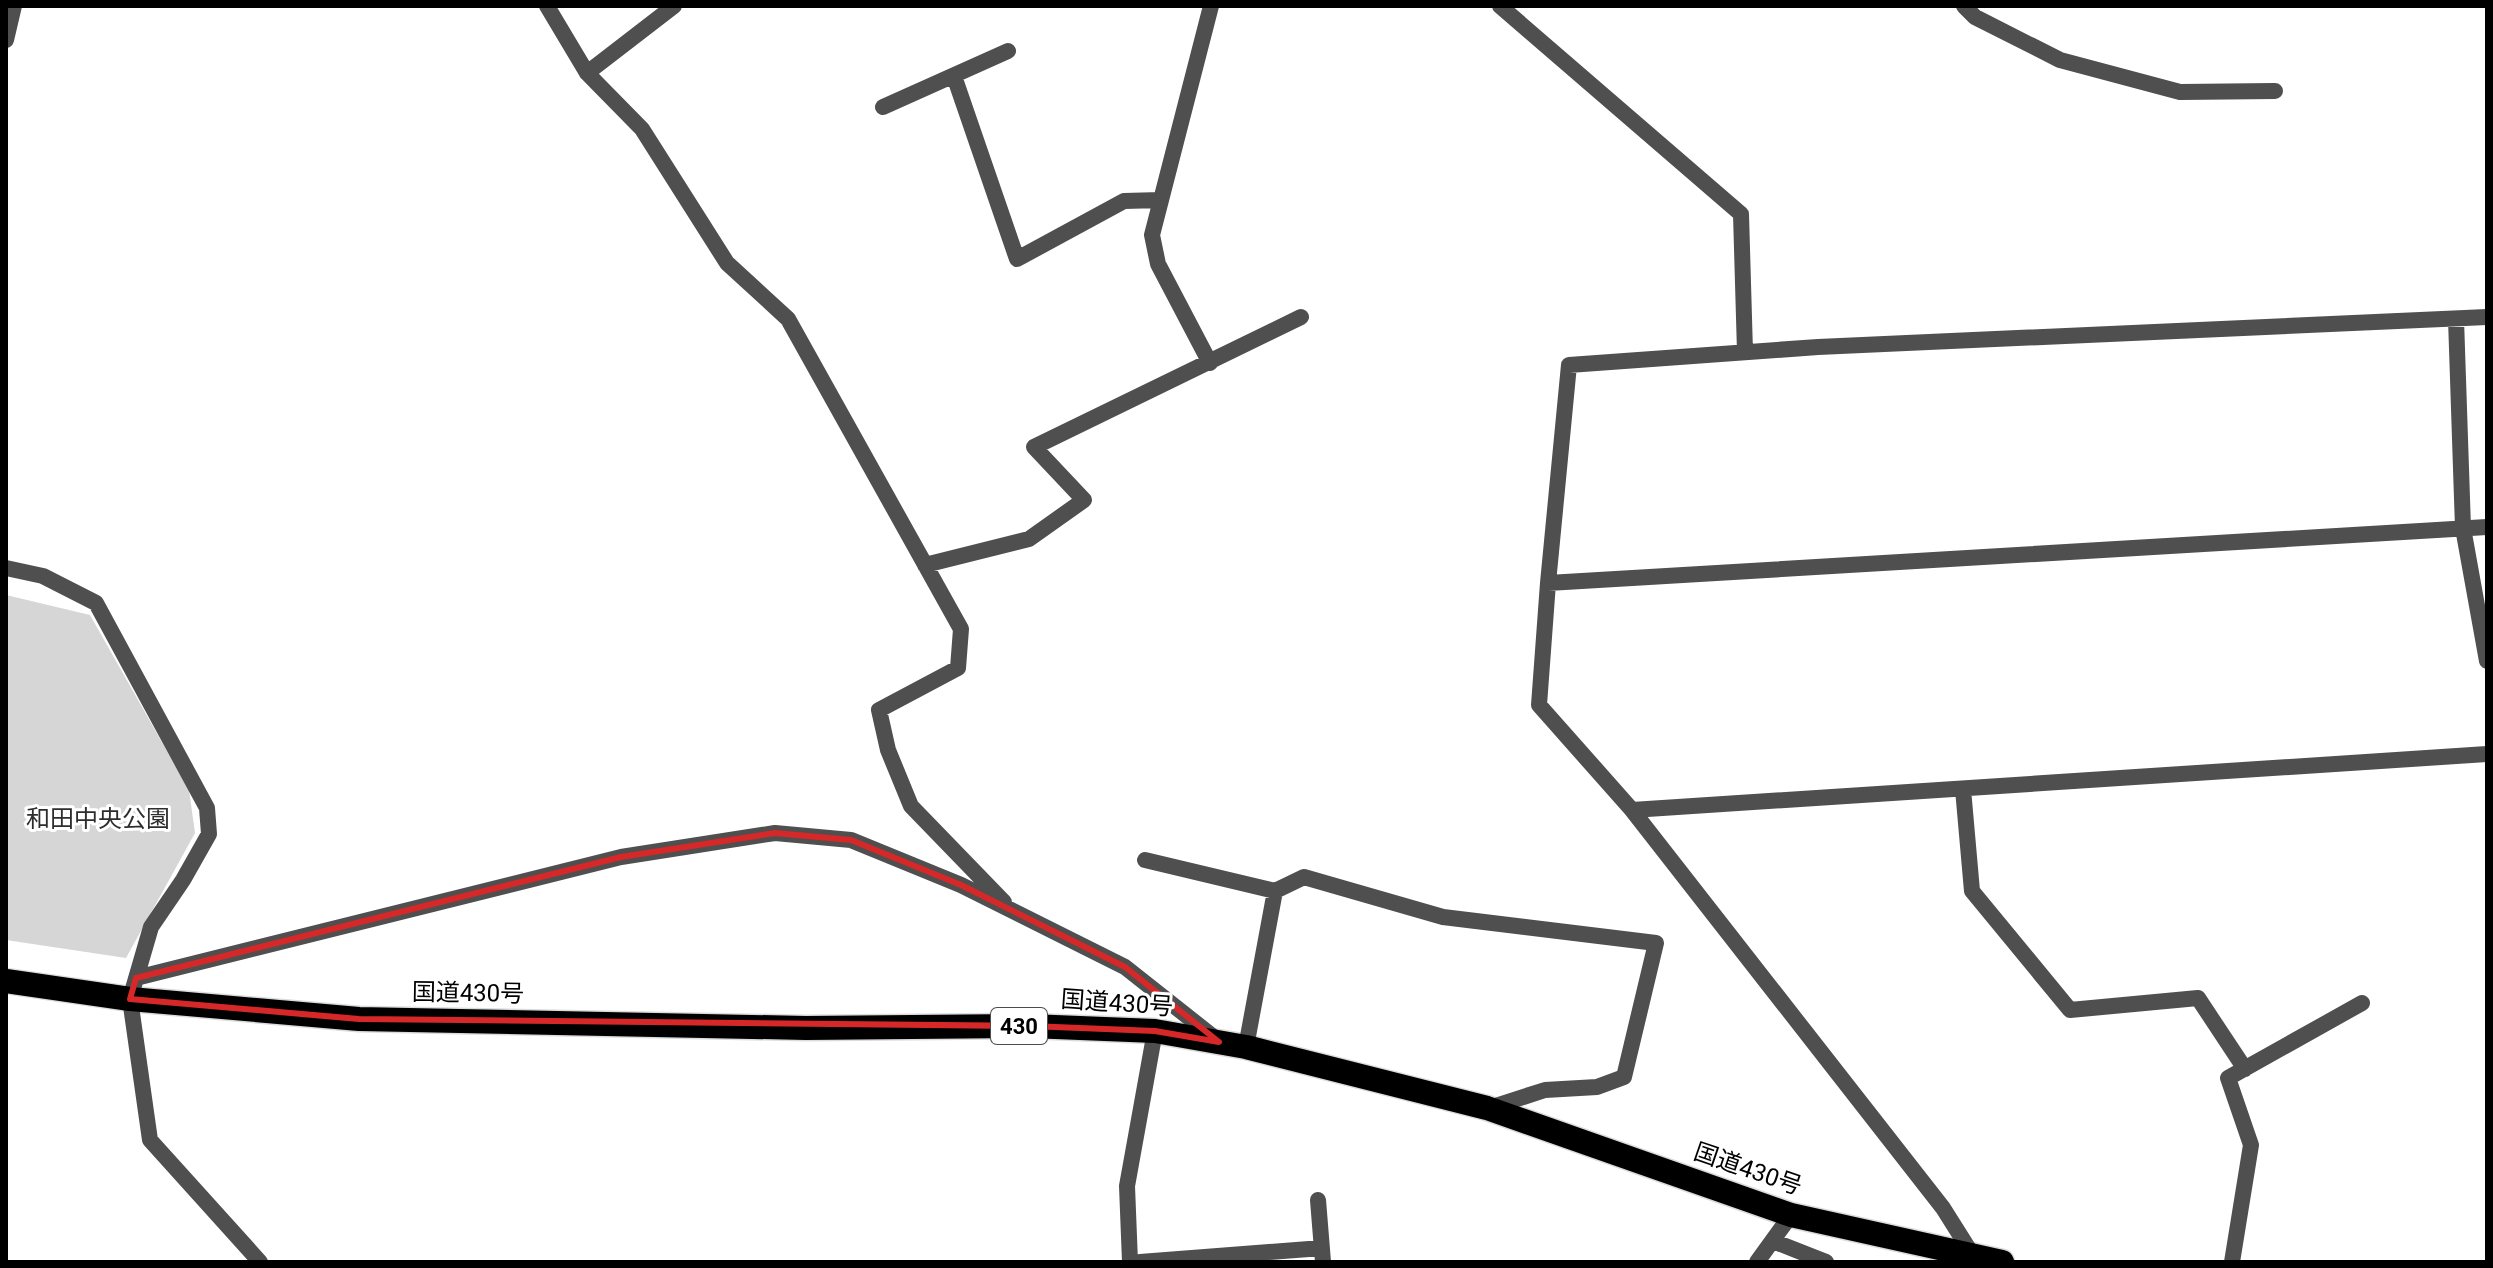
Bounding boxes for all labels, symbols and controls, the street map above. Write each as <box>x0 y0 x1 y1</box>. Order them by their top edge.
park label: 和田中央公園 <box>26 805 170 833</box>
street label: 国道430号 <box>412 978 524 1008</box>
street label: 国道430号 <box>1060 985 1174 1021</box>
road number: 430 <box>991 1008 1047 1044</box>
street label: 国道430号 <box>1690 1137 1806 1201</box>

